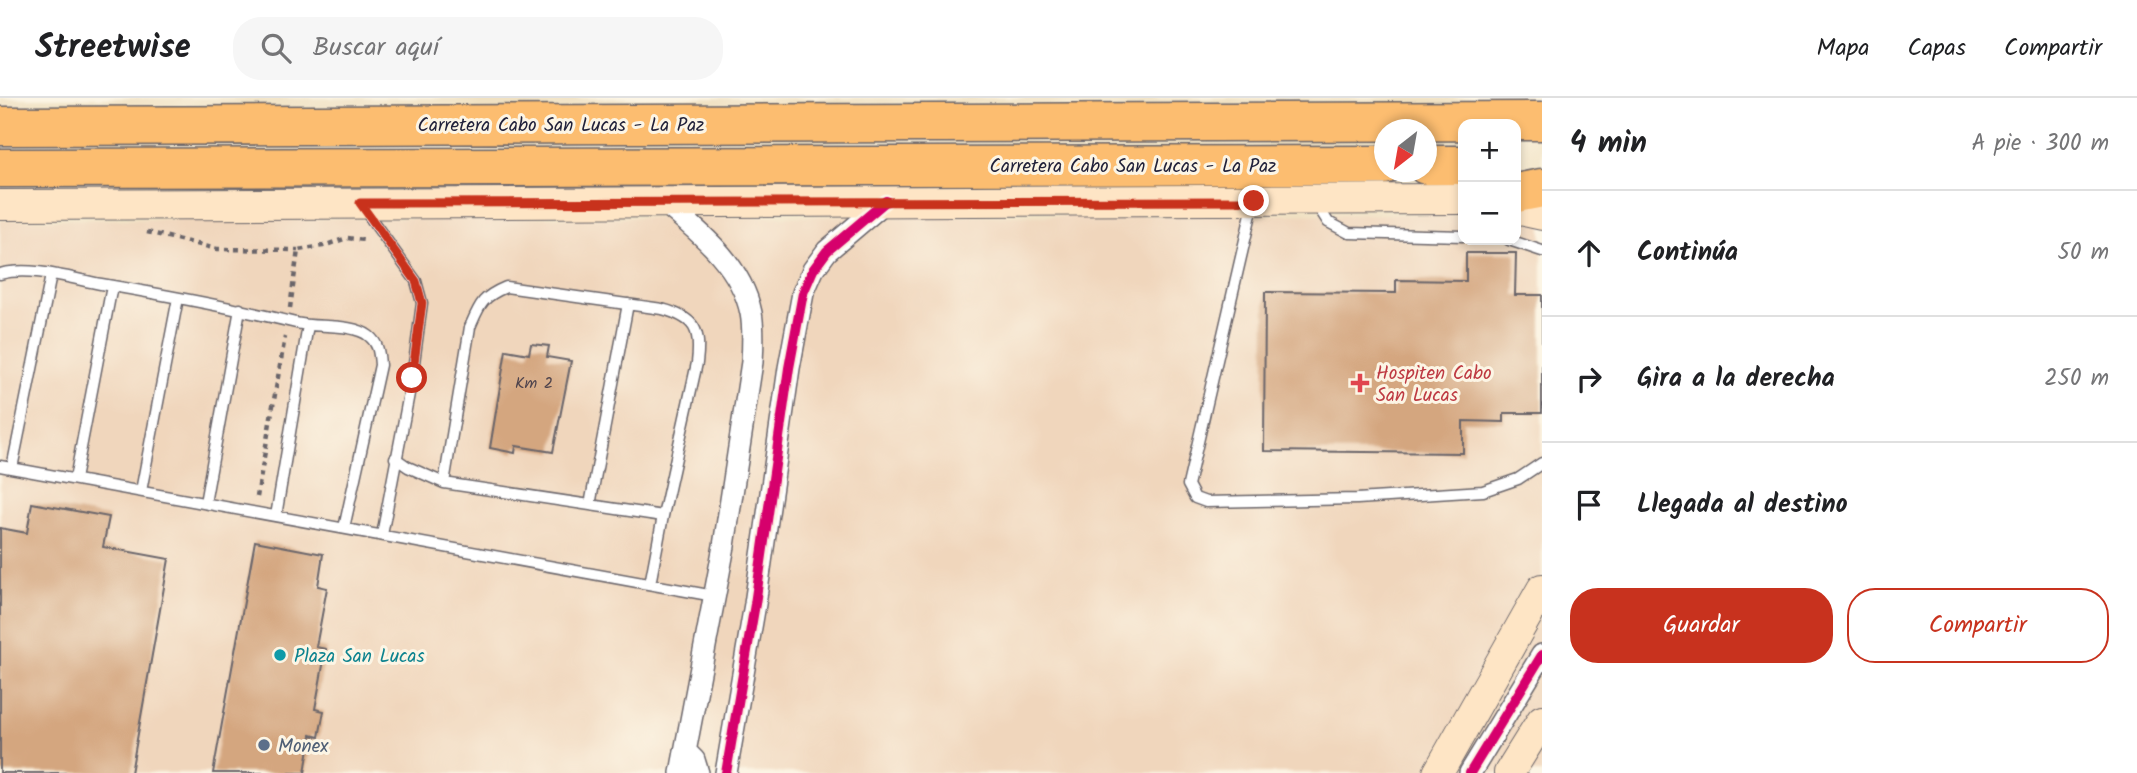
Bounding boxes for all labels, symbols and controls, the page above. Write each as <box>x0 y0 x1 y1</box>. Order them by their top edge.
search box <box>233 17 723 80</box>
text: Streetwise <box>35 22 191 75</box>
text: Buscar aquí <box>313 27 439 69</box>
icon: search <box>257 29 295 67</box>
text: Mapa <box>1817 29 1869 68</box>
text: Capas <box>1907 29 1966 68</box>
text: Compartir <box>2004 29 2102 68</box>
street label: Carretera Cabo San Lucas - La Paz <box>418 111 704 141</box>
north arrow <box>1374 119 1437 182</box>
map controls <box>1458 119 1521 245</box>
button: + <box>1458 119 1521 182</box>
text: 4 min <box>1570 120 1647 168</box>
text: A pie · 300 m <box>1971 126 2109 162</box>
street label: Carretera Cabo San Lucas - La Paz <box>990 152 1276 182</box>
button: − <box>1458 182 1521 245</box>
route end <box>1238 185 1269 216</box>
text: Continúa <box>1637 232 1738 274</box>
icon: ahead <box>1570 234 1608 272</box>
text: 50 m <box>2058 235 2109 271</box>
text: Gira a la derecha <box>1637 358 1835 400</box>
place label: Hospiten Cabo San Lucas <box>1376 359 1492 411</box>
icon: right <box>1570 360 1608 398</box>
text: 250 m <box>2044 361 2109 397</box>
route start <box>396 362 427 393</box>
house number: Km 2 <box>515 371 553 396</box>
marker: Hospiten Cabo San Lucas <box>1350 373 1370 393</box>
text: Llegada al destino <box>1637 484 1848 526</box>
icon: arrive <box>1570 486 1608 524</box>
button: Guardar <box>1570 588 1833 663</box>
button: Compartir <box>1847 588 2109 663</box>
place label: Plaza San Lucas <box>294 642 425 672</box>
marker: Plaza San Lucas <box>272 647 288 663</box>
place label: Monex <box>278 732 329 762</box>
marker: Monex <box>256 737 272 753</box>

